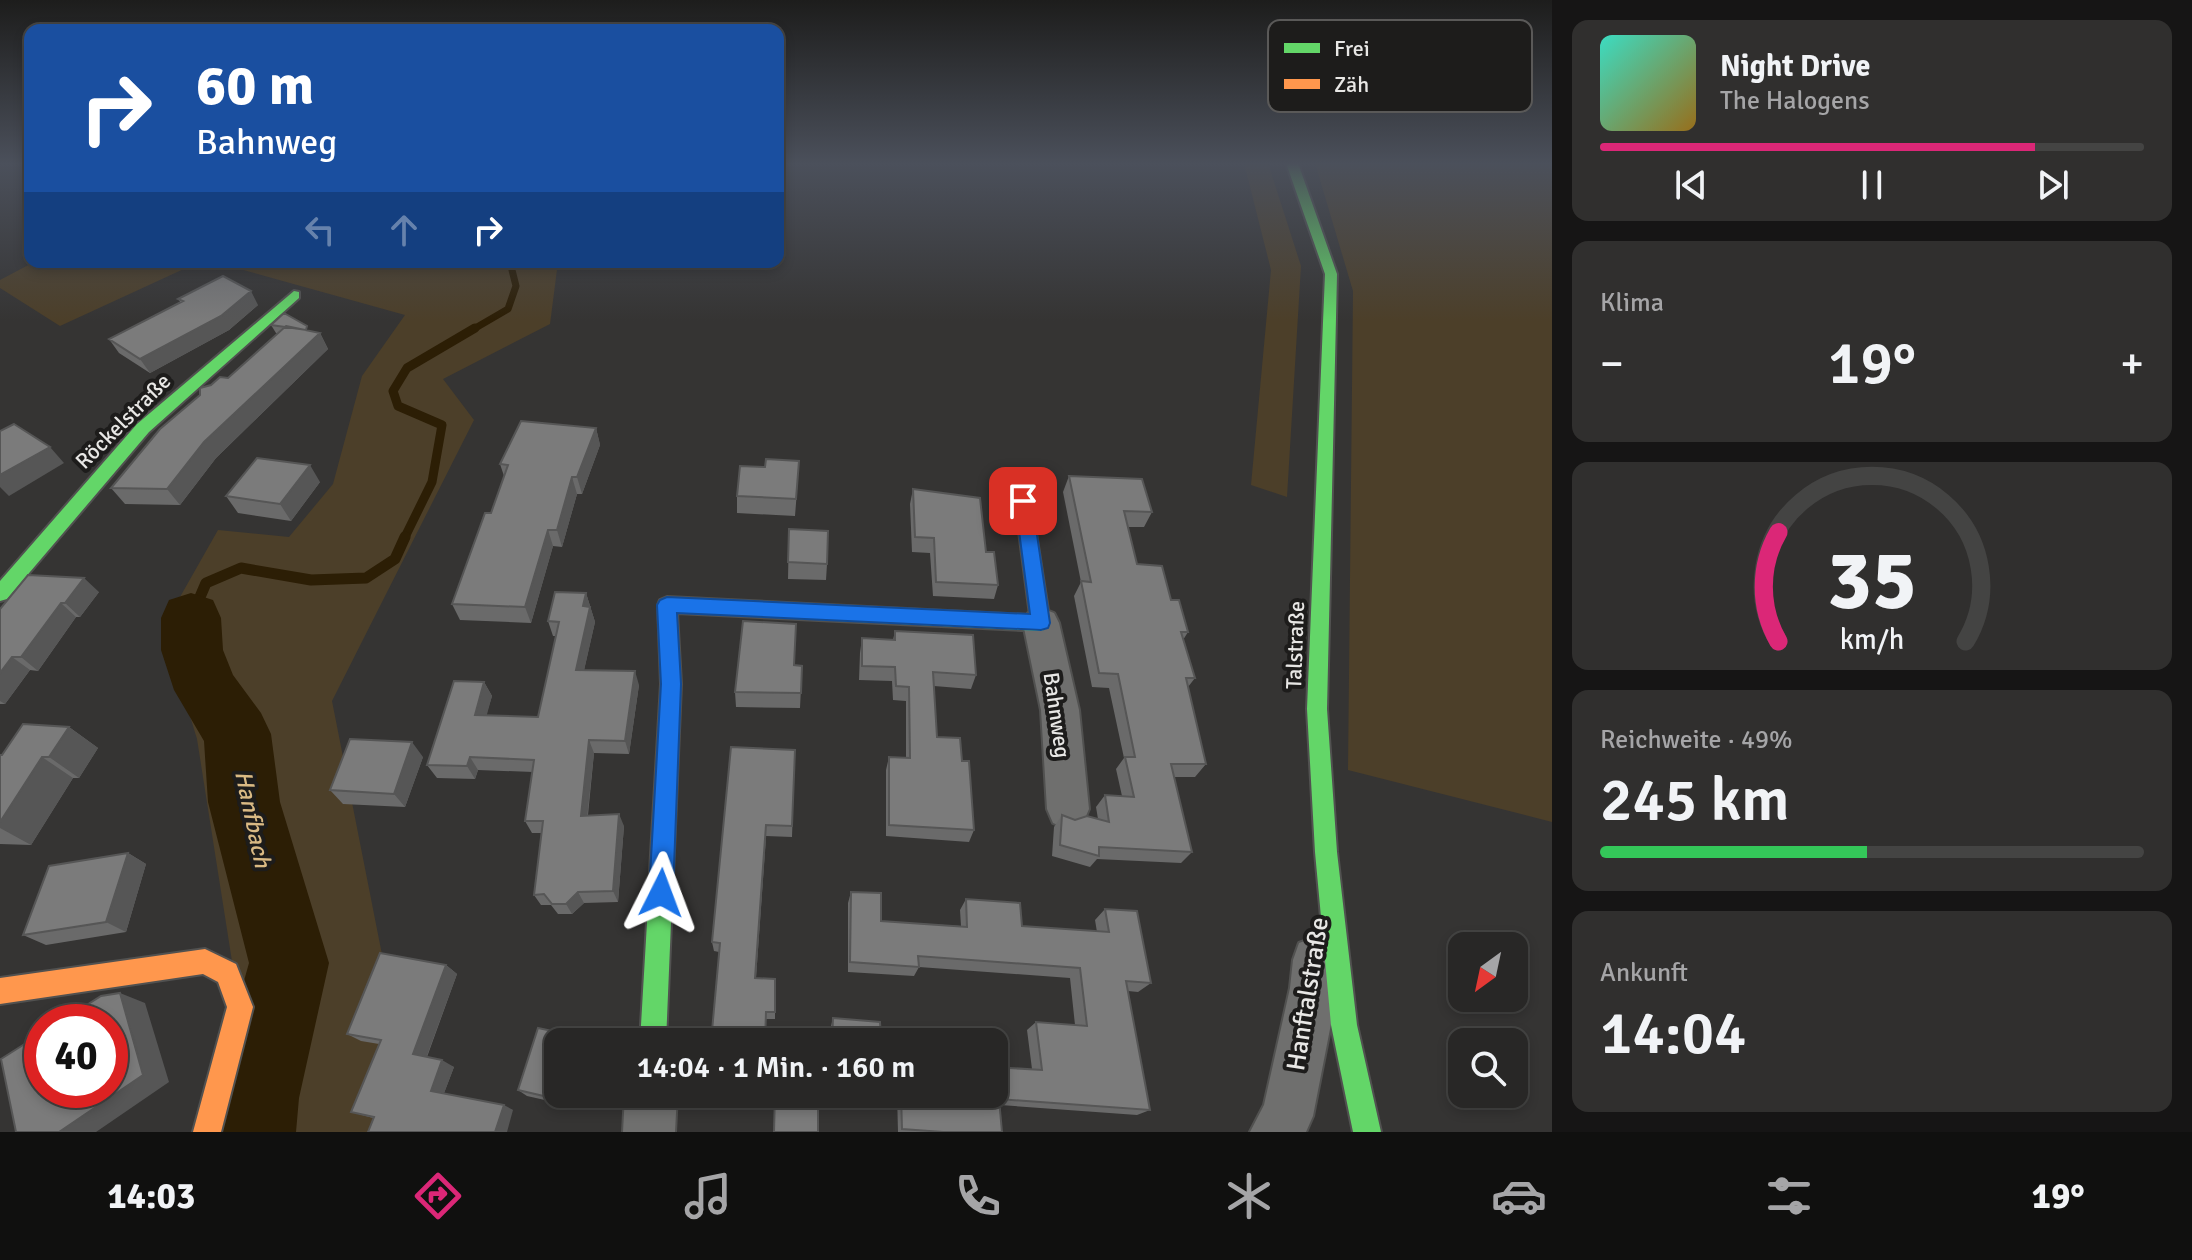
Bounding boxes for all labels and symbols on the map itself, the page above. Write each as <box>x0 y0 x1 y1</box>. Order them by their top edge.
legend <box>1268 20 1532 112</box>
text: Frei <box>1334 35 1370 62</box>
text: Zäh <box>1334 71 1369 98</box>
street label: Röckelstraße <box>70 368 176 474</box>
pin <box>989 467 1057 535</box>
street label: Talstraße <box>1280 601 1310 689</box>
street label: Bahnweg <box>1038 670 1076 760</box>
water label: Hanfbach <box>228 768 278 871</box>
position arrow <box>619 851 703 935</box>
street label: Hanftalstraße <box>1280 915 1336 1073</box>
north arrow <box>1448 932 1528 1012</box>
speed limit sign: 40 <box>24 1004 128 1108</box>

